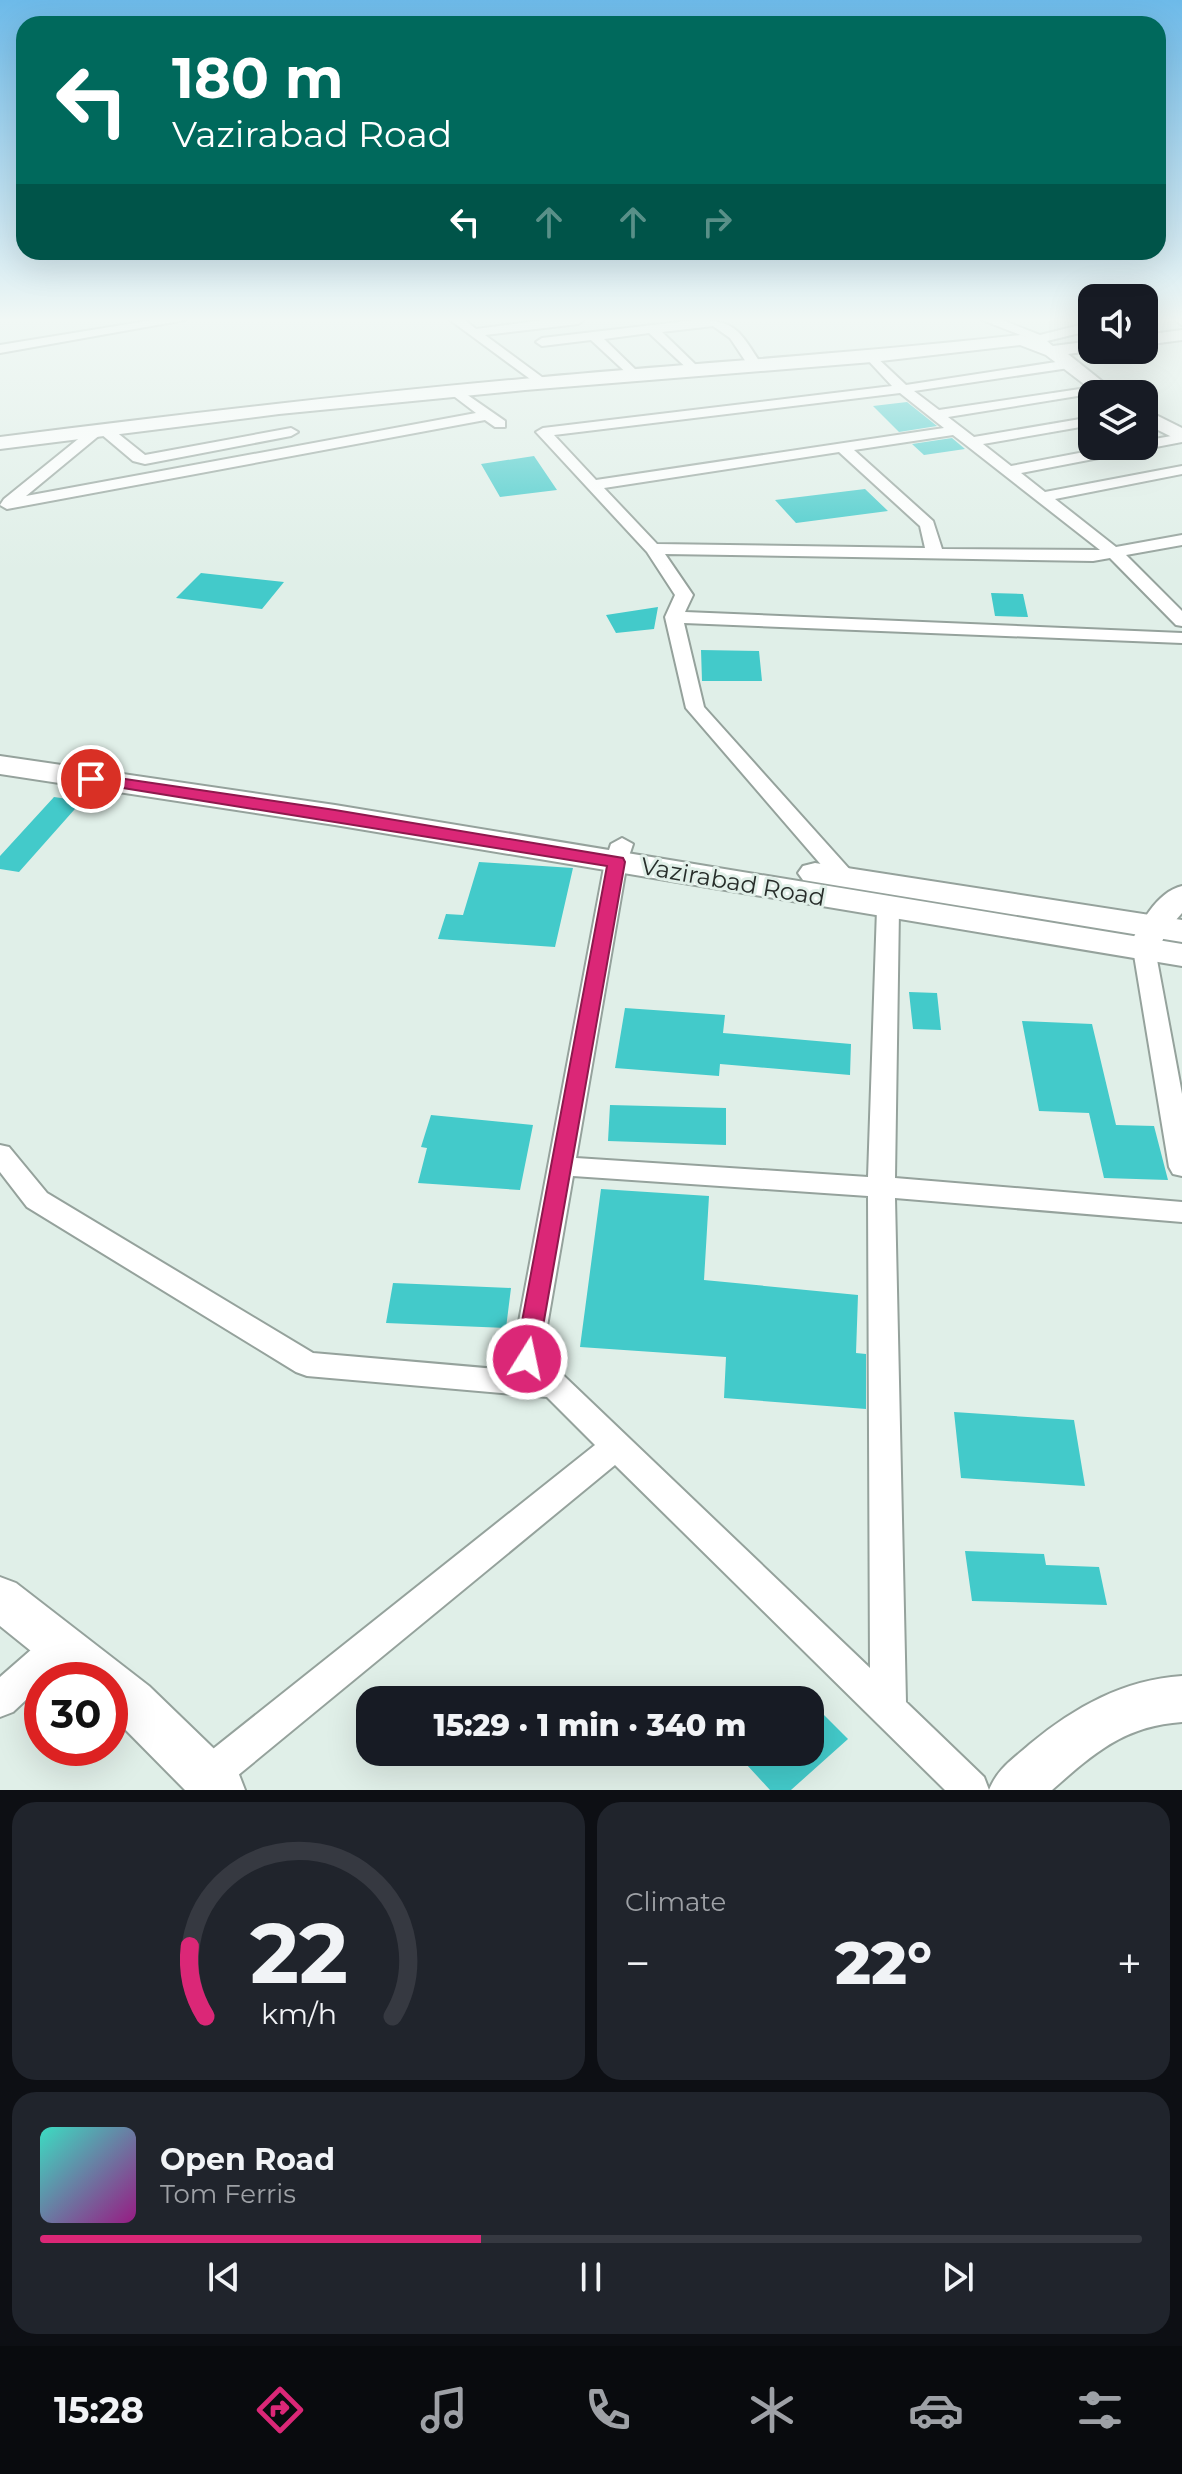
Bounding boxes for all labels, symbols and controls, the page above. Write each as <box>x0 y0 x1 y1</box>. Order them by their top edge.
text: 180 m <box>172 44 344 112</box>
icon: left <box>40 48 144 152</box>
text: Vazirabad Road <box>172 112 452 156</box>
icon: left <box>443 200 487 244</box>
icon: ahead <box>527 200 571 244</box>
icon: ahead <box>611 200 655 244</box>
icon: right <box>695 200 739 244</box>
map controls <box>1078 284 1158 460</box>
button: sound <box>1078 284 1158 364</box>
button: layers <box>1078 380 1158 460</box>
pin <box>57 745 125 813</box>
icon: arrive <box>69 757 113 801</box>
street label: Vazirabad Road <box>639 851 828 912</box>
position arrow <box>485 1317 569 1401</box>
speed limit sign: 30 <box>24 1662 128 1766</box>
text: 15:29 · 1 min · 340 m <box>434 1707 746 1744</box>
text: Climate <box>625 1886 726 1918</box>
text: 22 <box>249 1902 348 2004</box>
text: 22° <box>835 1926 932 1999</box>
text: − <box>625 1936 650 1990</box>
text: + <box>1117 1936 1142 1990</box>
text: km/h <box>260 1996 337 2031</box>
text: Open Road <box>160 2141 335 2178</box>
text: Tom Ferris <box>160 2178 296 2210</box>
icon: previous <box>202 2255 246 2299</box>
icon: pause <box>569 2255 613 2299</box>
icon: next <box>936 2255 980 2299</box>
icon: directions <box>252 2382 308 2438</box>
icon: music <box>416 2382 472 2438</box>
icon: phone <box>580 2382 636 2438</box>
icon: climate <box>744 2382 800 2438</box>
icon: car <box>908 2382 964 2438</box>
icon: filters <box>1072 2382 1128 2438</box>
text: 15:28 <box>54 2388 144 2432</box>

